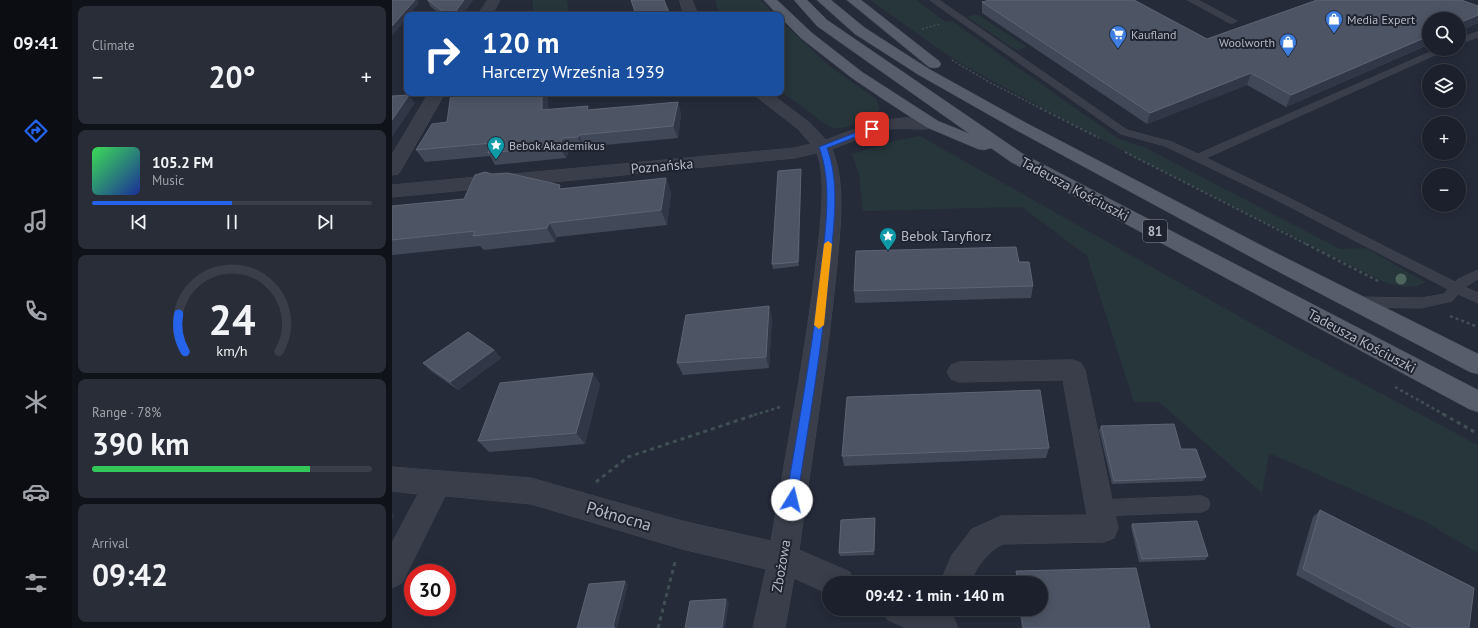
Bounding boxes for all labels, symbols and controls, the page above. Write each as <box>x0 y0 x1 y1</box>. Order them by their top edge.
shop icon: Media Expert <box>1324 9 1344 34</box>
place label: Media Expert <box>1347 12 1415 27</box>
map controls <box>1422 12 1466 212</box>
button: search <box>1422 12 1466 56</box>
text: 120 m <box>482 24 559 61</box>
supermarket icon: Kaufland <box>1108 24 1128 49</box>
place label: Kaufland <box>1131 27 1176 42</box>
icon: right <box>416 28 468 80</box>
text: 09:41 <box>13 31 59 54</box>
shop icon: Woolworth <box>1278 32 1298 57</box>
place label: Woolworth <box>1219 35 1275 50</box>
text: Climate <box>92 37 135 54</box>
text: 20° <box>208 57 256 96</box>
text: Harcerzy Września 1939 <box>482 60 665 83</box>
text: − <box>92 63 103 91</box>
text: + <box>361 63 372 91</box>
button: layers <box>1422 64 1466 108</box>
pin <box>855 112 889 146</box>
button: + <box>1422 116 1466 160</box>
icon: directions <box>22 117 50 145</box>
icon: arrive <box>861 118 883 140</box>
place icon: Bebok Akademikus <box>486 135 506 160</box>
place label: Bebok Akademikus <box>509 138 605 153</box>
text: 105.2 FM <box>152 153 213 172</box>
street label: Tadeusza Kościuszki <box>1018 153 1132 225</box>
street label: Poznańska <box>630 154 694 178</box>
button: − <box>1422 168 1466 212</box>
text: Music <box>152 172 184 189</box>
icon: music <box>22 207 50 235</box>
icon: previous <box>128 211 150 233</box>
icon: pause <box>221 211 243 233</box>
icon: next <box>314 211 336 233</box>
road number: 81 <box>1143 220 1167 242</box>
place icon: Bebok Taryfiorz <box>878 226 898 251</box>
place label: Bebok Taryfiorz <box>901 227 992 245</box>
text: 24 <box>208 293 256 346</box>
icon: phone <box>22 297 50 325</box>
street label: Tadeusza Kościuszki <box>1305 305 1419 377</box>
text: km/h <box>216 341 248 360</box>
icon: climate <box>22 388 50 416</box>
text: Range · 78% <box>92 404 161 421</box>
text: 390 km <box>92 424 190 463</box>
icon: car <box>22 478 50 506</box>
position arrow <box>771 479 813 521</box>
street label: Północna <box>584 496 654 536</box>
text: Arrival <box>92 535 128 552</box>
street label: Zbożowa <box>768 538 794 594</box>
text: 09:42 <box>92 555 168 594</box>
speed limit sign: 30 <box>404 564 456 616</box>
icon: filters <box>22 569 50 597</box>
text: 09:42 · 1 min · 140 m <box>866 586 1004 605</box>

